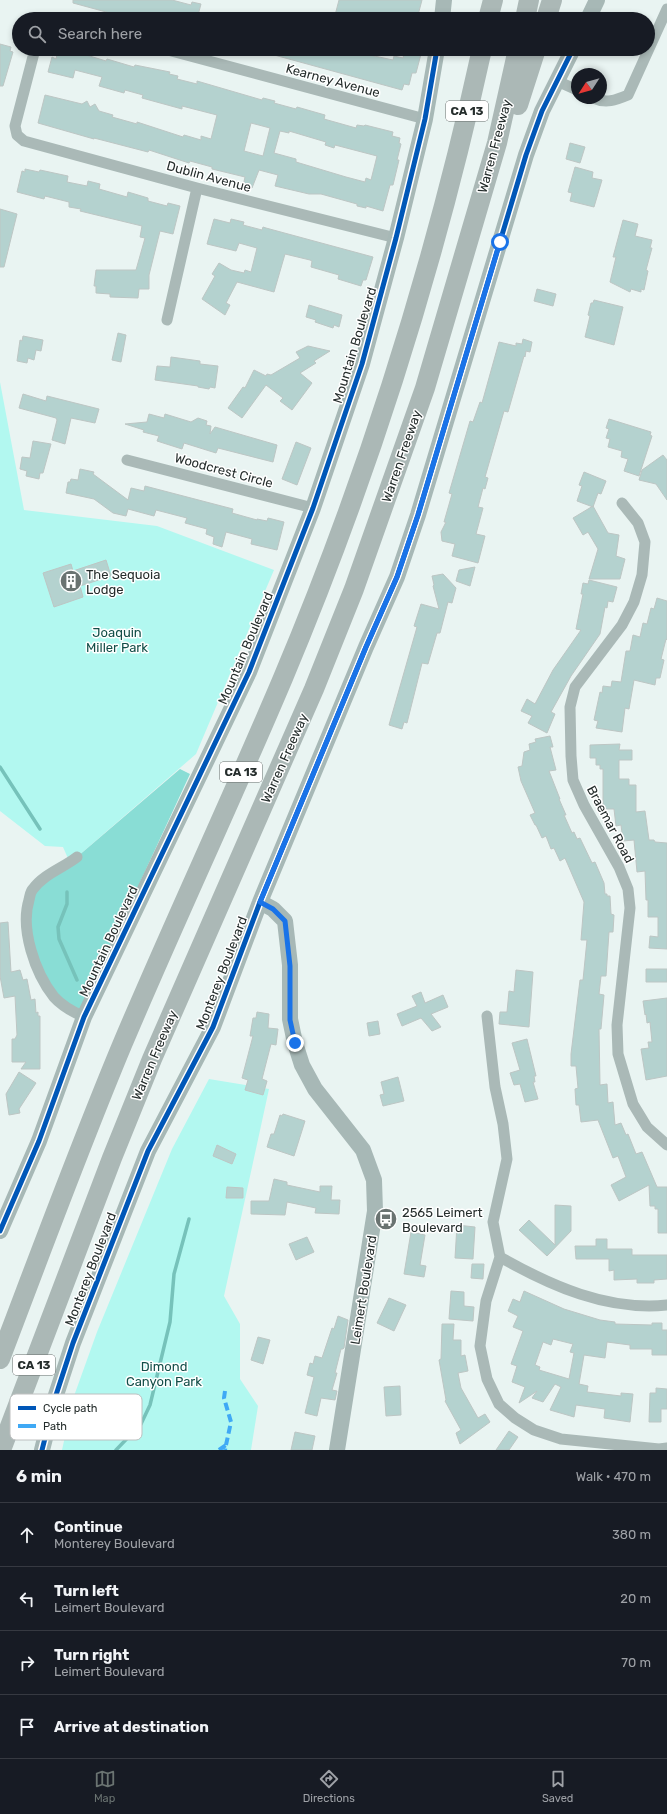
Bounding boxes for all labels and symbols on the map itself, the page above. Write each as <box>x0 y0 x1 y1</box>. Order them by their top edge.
street label: Kearney Avenue <box>284 61 382 100</box>
north arrow <box>571 68 607 104</box>
street label: Warren Freeway <box>475 98 514 195</box>
road number: CA 13 <box>446 101 488 121</box>
street label: Dublin Avenue <box>165 158 253 195</box>
route start <box>491 233 509 251</box>
street label: Mountain Boulevard <box>330 285 379 405</box>
street label: Warren Freeway <box>379 408 424 504</box>
street label: Woodcrest Circle <box>173 450 275 491</box>
place label: The Sequoia Lodge <box>86 567 160 598</box>
building icon: The Sequoia Lodge <box>58 568 84 594</box>
street label: Mountain Boulevard <box>215 590 276 707</box>
park label: Joaquin Miller Park <box>86 625 148 655</box>
street label: Warren Freeway <box>258 711 311 805</box>
road number: CA 13 <box>220 762 262 782</box>
street label: Braemar Road <box>584 783 637 865</box>
street label: Mountain Boulevard <box>76 883 141 999</box>
street label: Monterey Boulevard <box>193 914 250 1032</box>
street label: Warren Freeway <box>129 1008 180 1103</box>
route end <box>286 1034 304 1052</box>
place label: 2565 Leimert Boulevard <box>402 1205 483 1235</box>
bus stop icon: 2565 Leimert Boulevard <box>373 1206 399 1232</box>
street label: Monterey Boulevard <box>62 1210 119 1328</box>
street label: Leimert Boulevard <box>347 1234 380 1346</box>
road number: CA 13 <box>13 1355 55 1375</box>
park label: Dimond Canyon Park <box>126 1359 202 1389</box>
legend <box>10 1394 142 1440</box>
text: Cycle path <box>43 1402 97 1415</box>
text: Path <box>43 1420 67 1433</box>

